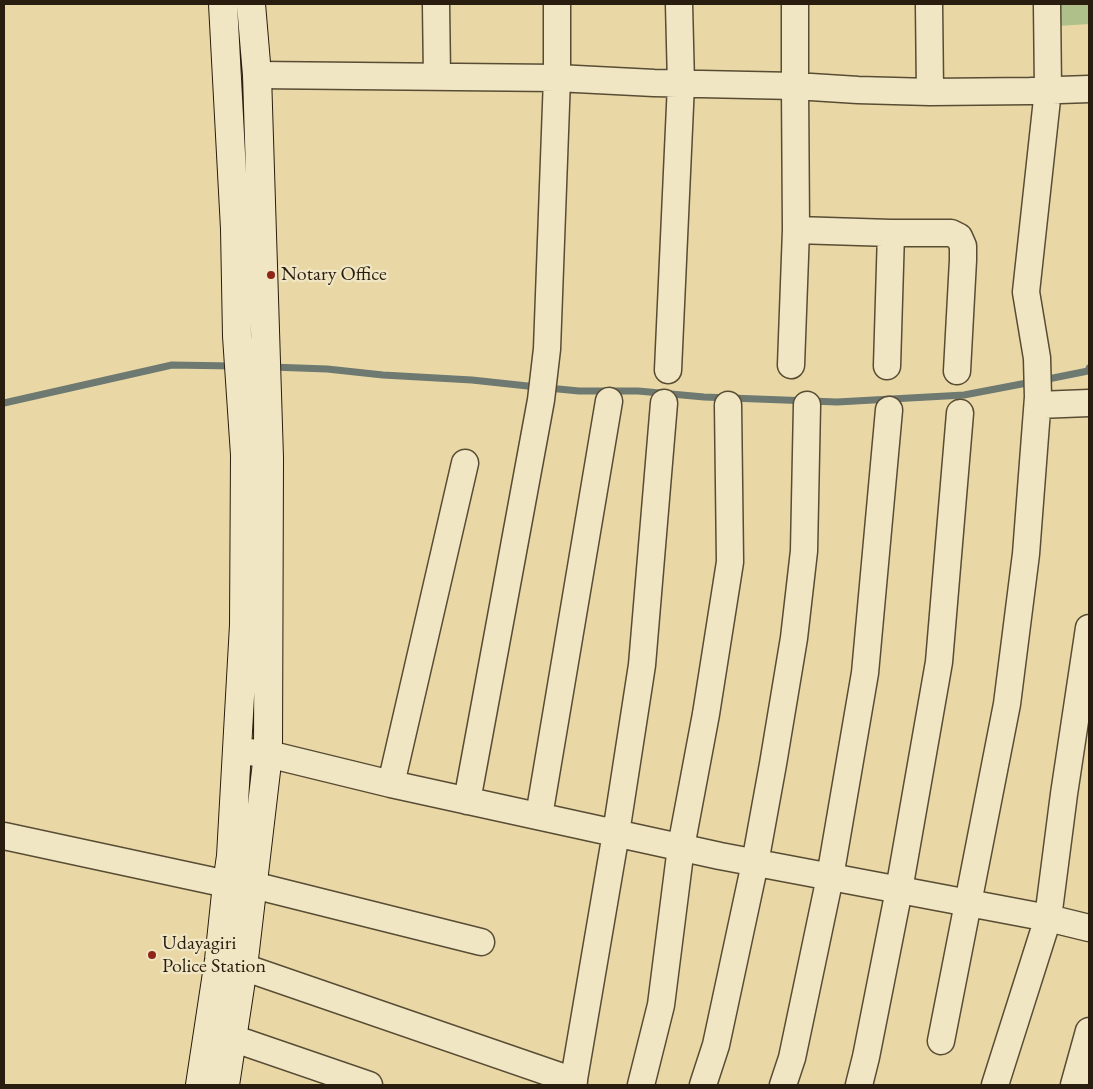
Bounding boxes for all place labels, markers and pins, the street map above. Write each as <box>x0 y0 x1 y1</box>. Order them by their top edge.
place label: Notary Office <box>281 263 387 287</box>
marker: Notary Office <box>265 269 277 281</box>
place label: Udayagiri Police Station <box>162 932 266 979</box>
marker: Udayagiri Police Station <box>146 949 158 961</box>

